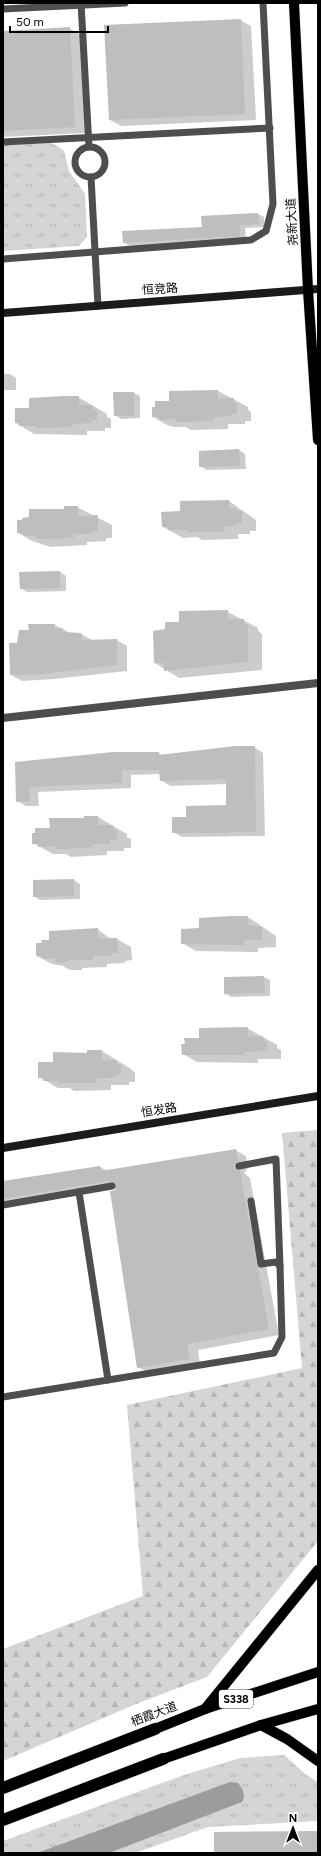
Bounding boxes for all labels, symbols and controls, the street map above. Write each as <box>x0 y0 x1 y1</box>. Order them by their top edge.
scale bar <box>10 8 108 34</box>
text: 50 m <box>16 15 44 29</box>
street label: 尧新大道 <box>284 198 300 246</box>
street label: 恒竞路 <box>142 281 178 297</box>
street label: 恒发路 <box>140 1100 178 1120</box>
road number: S338 <box>219 1690 253 1708</box>
street label: 栖霞大道 <box>129 1699 179 1729</box>
north arrow <box>273 1808 313 1848</box>
text: N <box>289 1812 297 1825</box>

